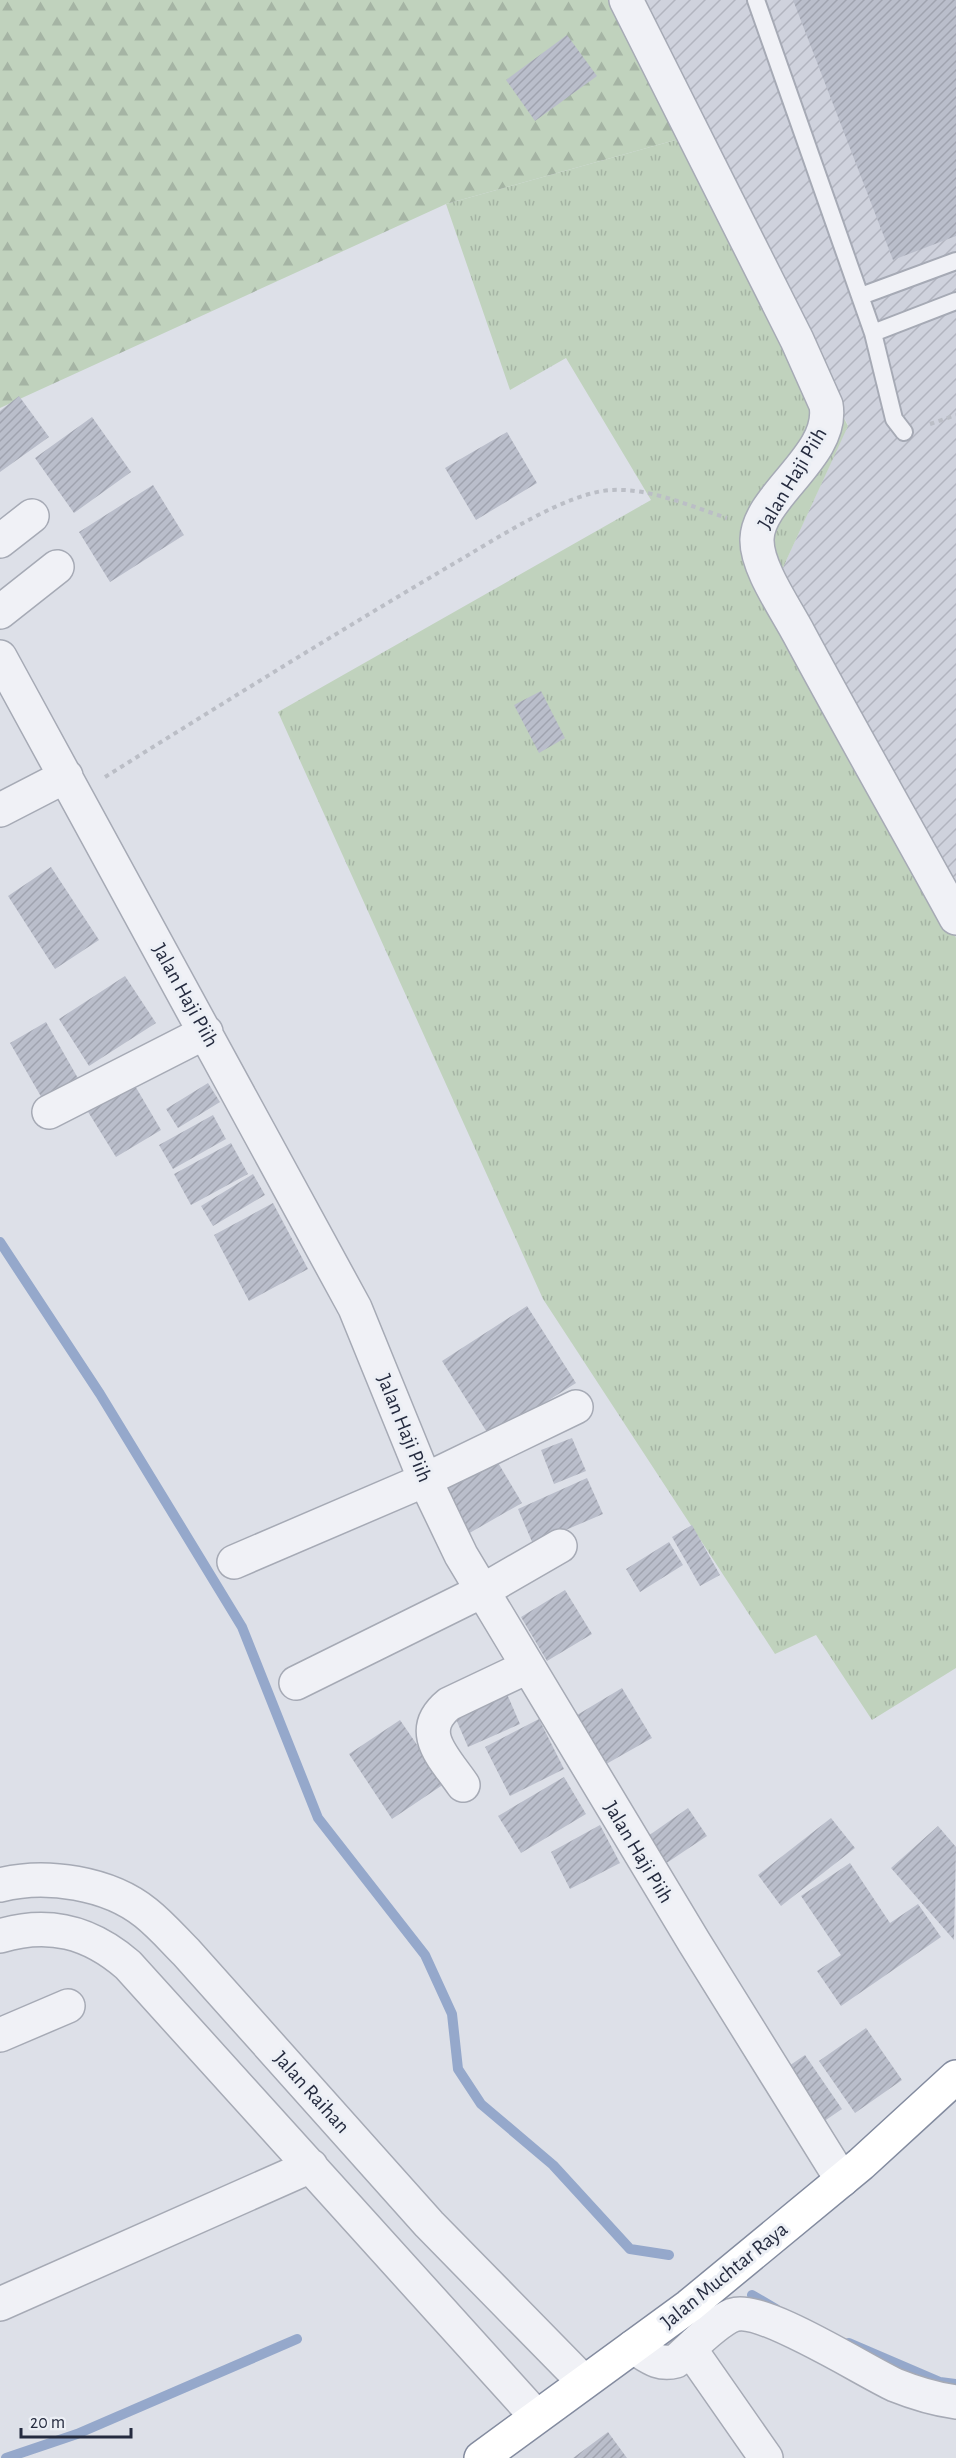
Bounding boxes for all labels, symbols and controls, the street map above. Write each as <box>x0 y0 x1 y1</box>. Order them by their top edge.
street label: Jalan Haji Piih <box>754 424 831 533</box>
street label: Jalan Haji Piih <box>149 940 223 1050</box>
street label: Jalan Haji Piih <box>373 1371 436 1485</box>
street label: Jalan Haji Piih <box>600 1798 677 1907</box>
street label: Jalan Raihan <box>270 2047 354 2137</box>
street label: Jalan Muchtar Raya <box>657 2218 792 2333</box>
scale bar <box>21 2401 130 2439</box>
text: 20 m <box>30 2414 65 2432</box>

